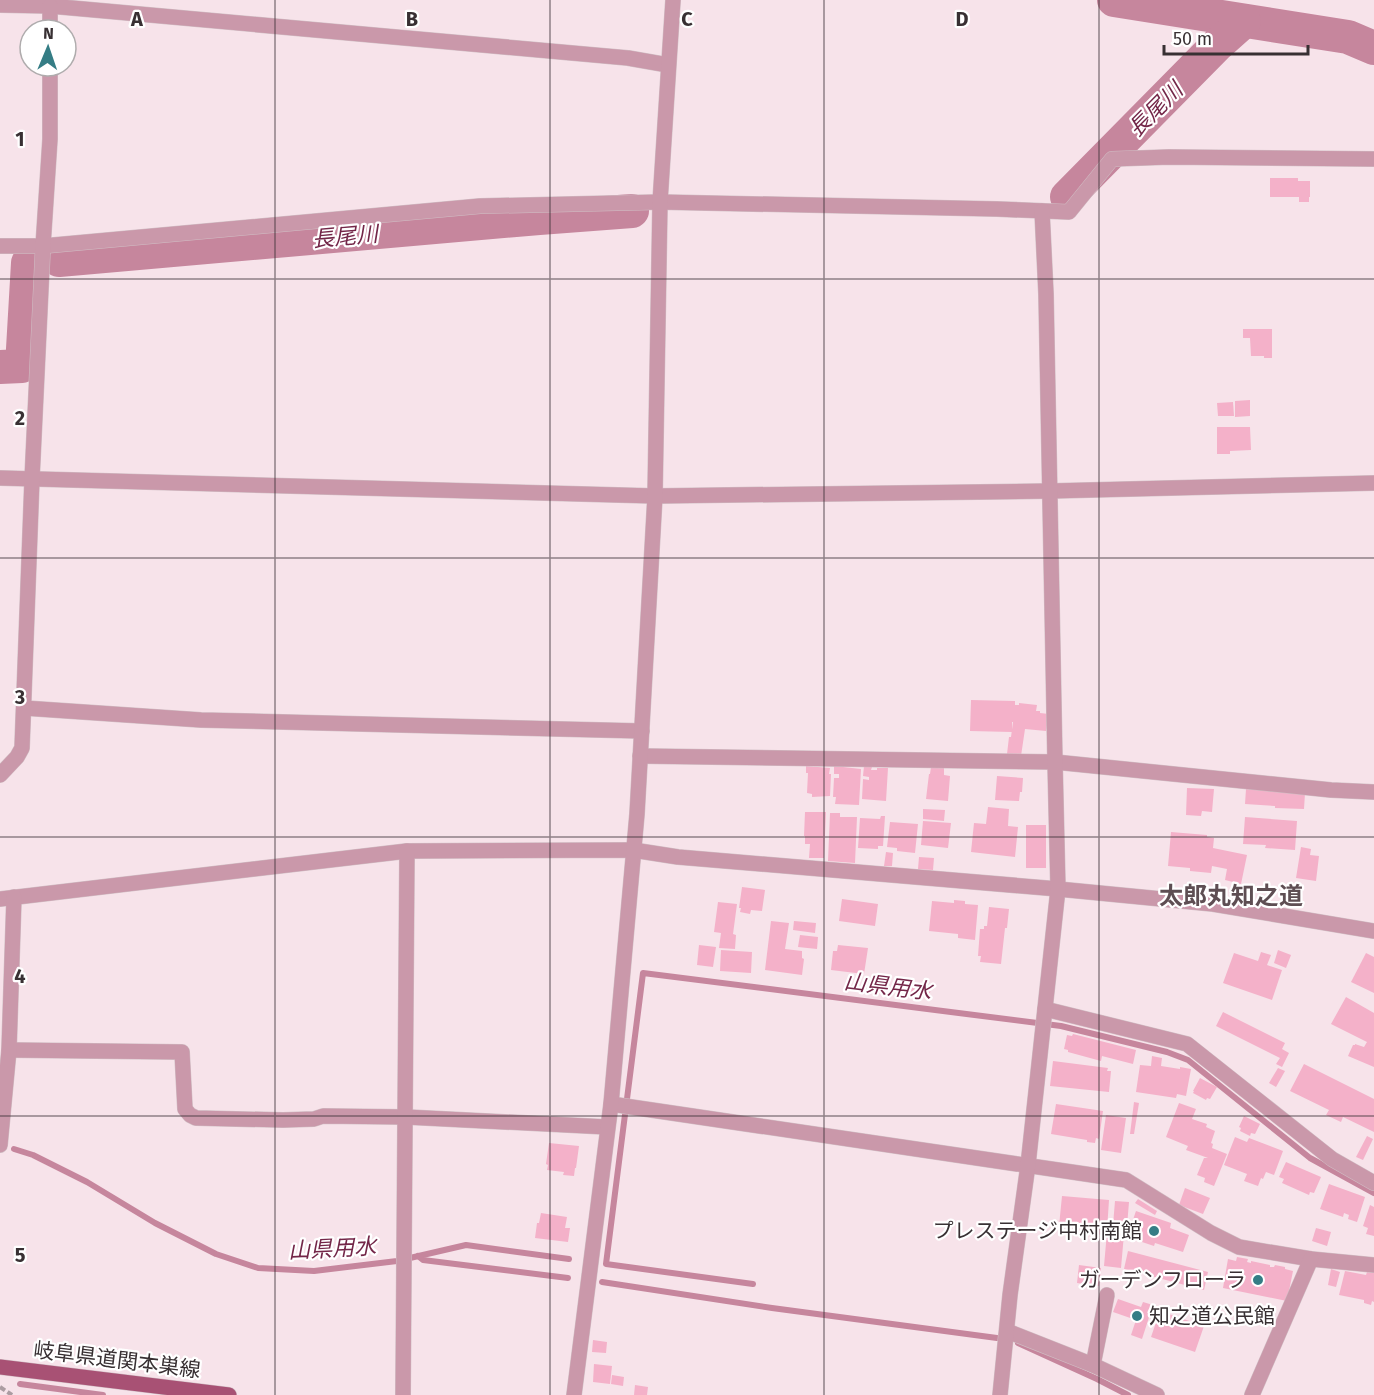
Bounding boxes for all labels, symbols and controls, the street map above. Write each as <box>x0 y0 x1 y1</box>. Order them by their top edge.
text: A <box>130 7 144 31</box>
text: B <box>406 7 418 31</box>
text: C <box>681 7 693 31</box>
text: D <box>955 7 969 31</box>
north arrow <box>18 18 78 78</box>
scale bar <box>1164 18 1308 56</box>
text: N <box>43 24 54 43</box>
text: 50 m <box>1173 28 1212 50</box>
water label: 長尾川 <box>1122 75 1190 142</box>
text: 1 <box>15 127 25 151</box>
water label: 長尾川 <box>311 220 381 253</box>
text: 2 <box>15 406 25 430</box>
text: 3 <box>14 685 25 709</box>
district label: 太郎丸知之道 <box>1159 882 1303 910</box>
text: 4 <box>14 964 26 988</box>
water label: 山県用水 <box>843 968 935 1006</box>
place label: プレステージ中村南館 <box>932 1218 1142 1244</box>
marker: プレステージ中村南館 <box>1147 1224 1161 1238</box>
water label: 山県用水 <box>287 1233 379 1264</box>
text: 5 <box>15 1243 26 1267</box>
place label: ガーデンフローラ <box>1079 1267 1246 1293</box>
marker: ガーデンフローラ <box>1251 1273 1265 1287</box>
place label: 知之道公民館 <box>1149 1303 1275 1329</box>
marker: 知之道公民館 <box>1130 1309 1144 1323</box>
street label: 岐阜県道関本巣線 <box>32 1337 202 1383</box>

